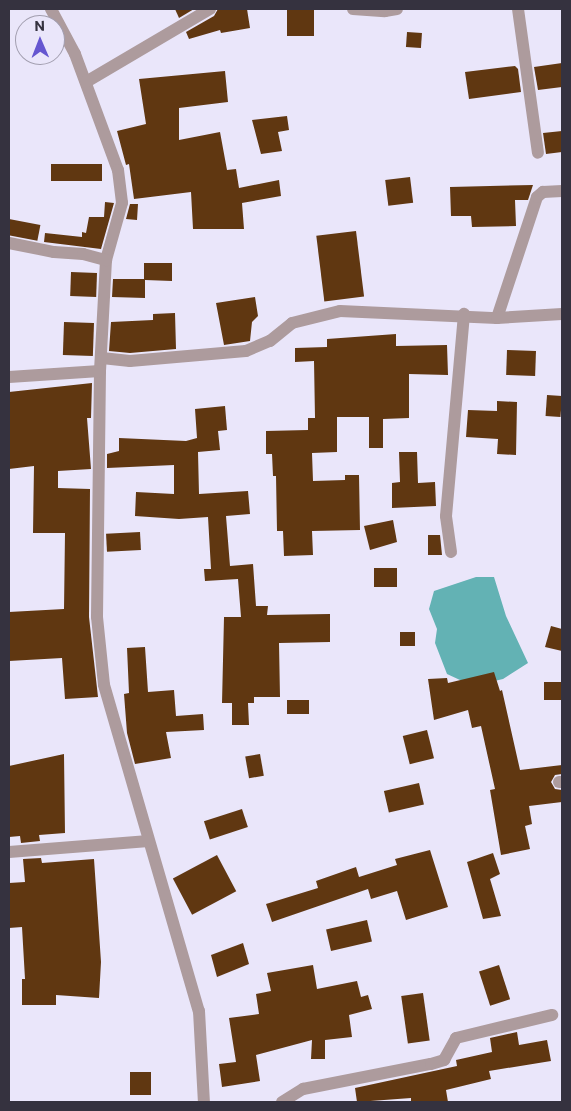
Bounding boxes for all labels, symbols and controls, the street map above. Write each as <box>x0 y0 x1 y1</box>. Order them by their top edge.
north arrow <box>15 15 65 65</box>
text: N <box>34 17 45 34</box>

